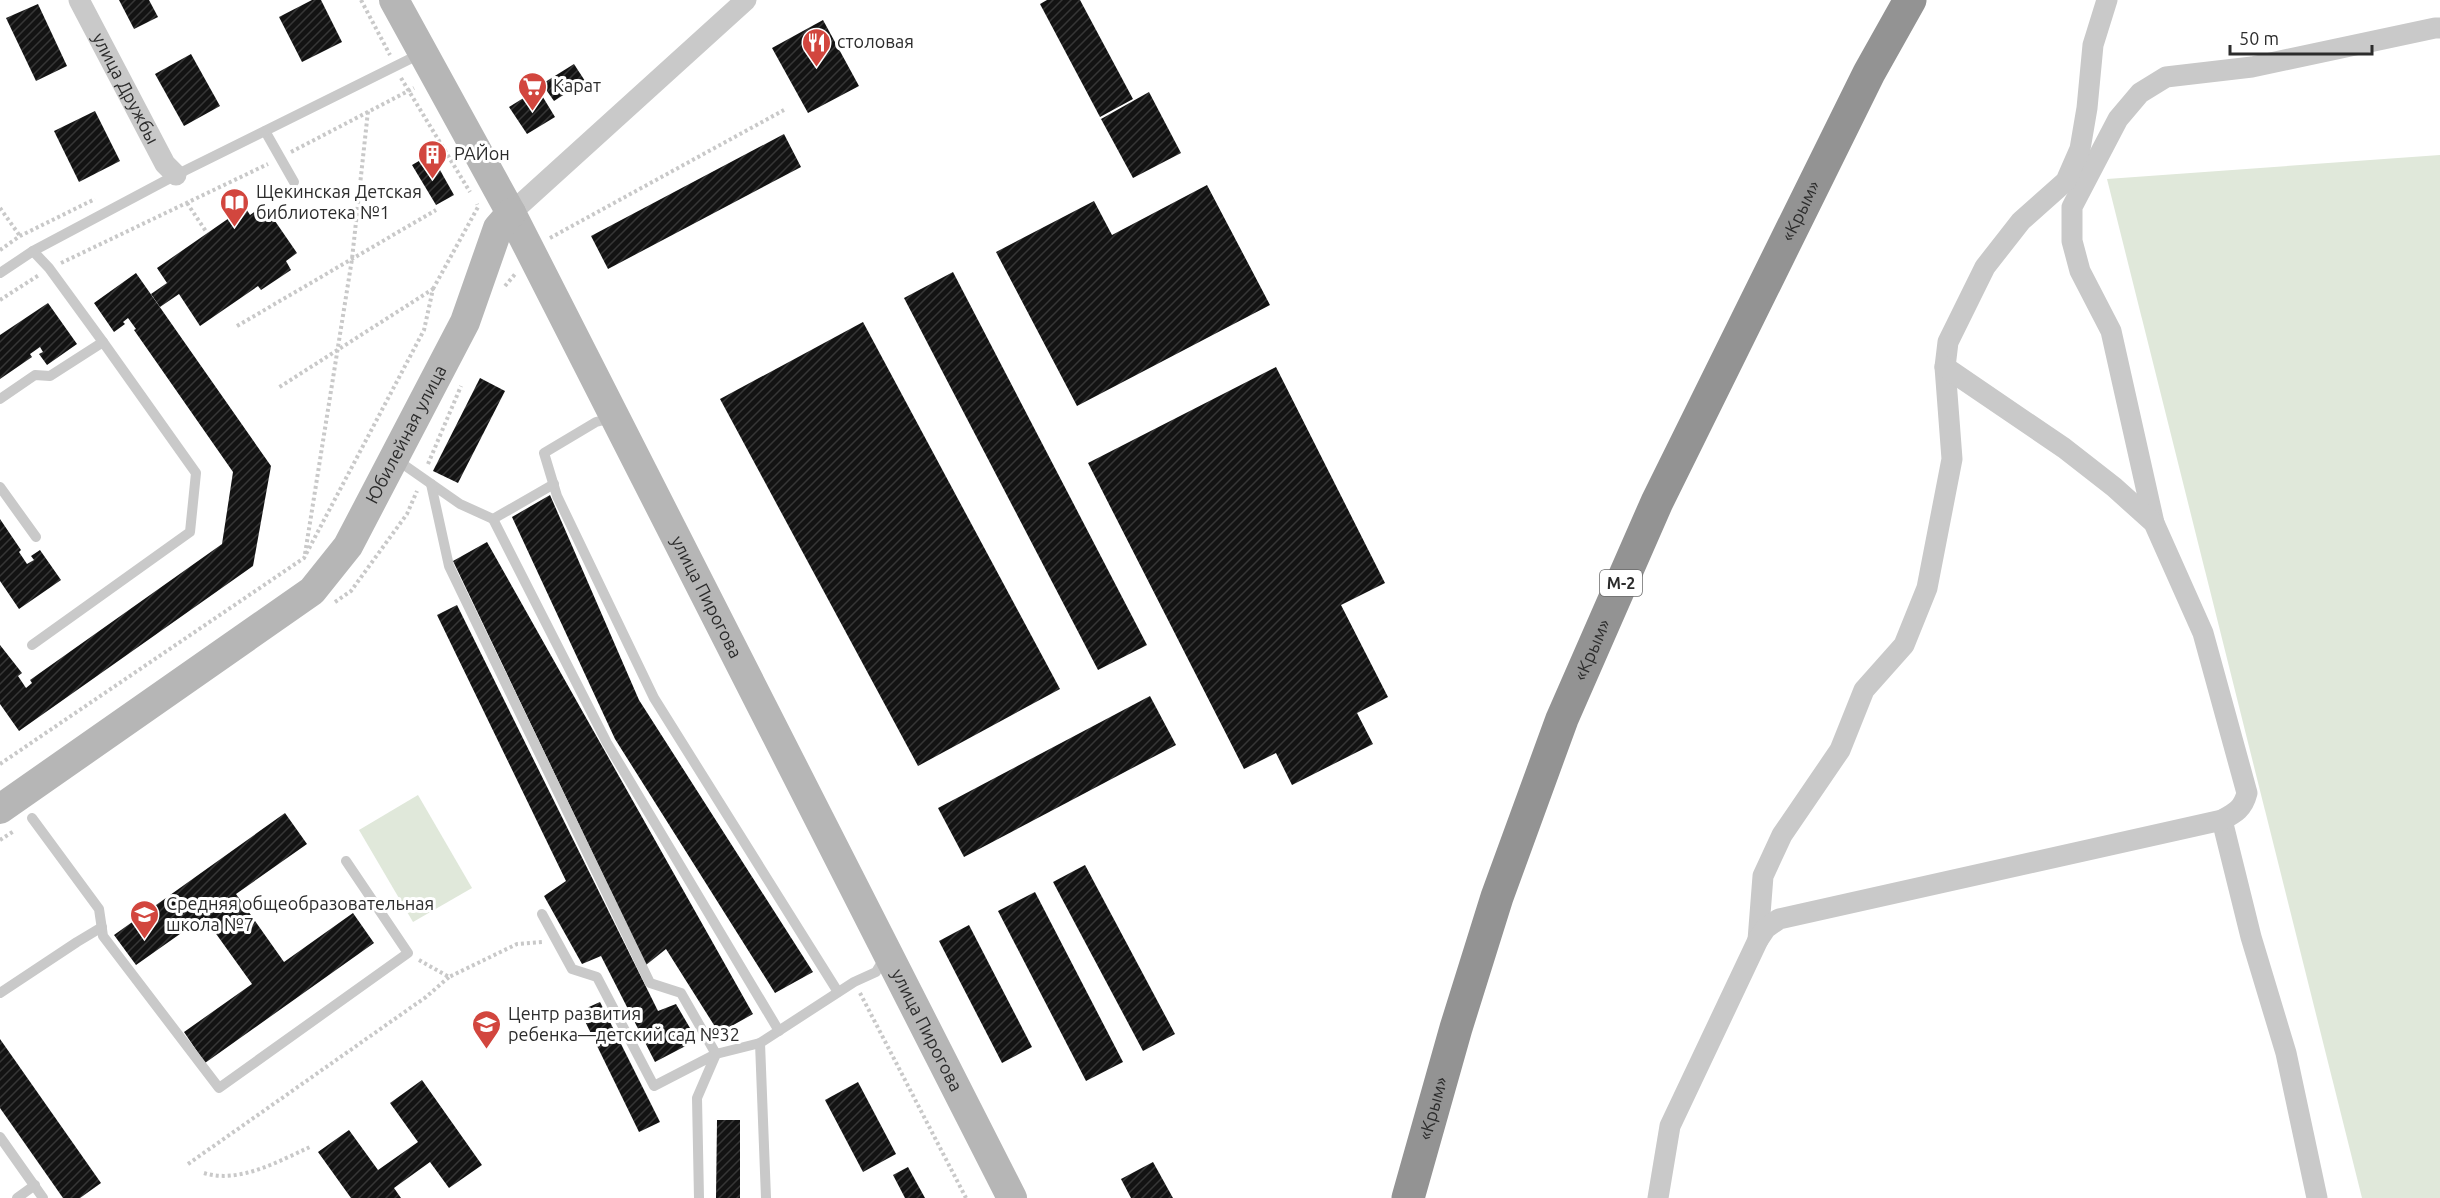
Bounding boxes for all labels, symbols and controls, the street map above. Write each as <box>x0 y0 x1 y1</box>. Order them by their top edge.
scale bar <box>2230 18 2372 56</box>
restaurant icon: столовая <box>800 26 832 68</box>
text: 50 m <box>2239 28 2279 48</box>
street label: улица Дружбы <box>89 29 164 147</box>
place label: столовая <box>837 31 914 51</box>
supermarket icon: Карат <box>516 70 548 112</box>
place label: Карат <box>553 75 601 95</box>
building icon: РАЙон <box>417 138 449 180</box>
place label: РАЙон <box>454 143 510 163</box>
street label: «Крым» <box>1777 177 1823 244</box>
place label: Щекинская Детская библиотека №1 <box>256 181 422 222</box>
library icon: Щекинская Детская библиотека №1 <box>219 186 251 228</box>
street label: Юбилейная улица <box>361 361 450 507</box>
street label: улица Пирогова <box>668 532 747 661</box>
road number: М-2 <box>1600 570 1642 596</box>
street label: «Крым» <box>1569 616 1614 683</box>
place label: Средняя общеобразовательная школа №7 <box>166 893 434 934</box>
school or university icon: Средняя общеобразовательная школа №7 <box>129 898 161 940</box>
street label: улица Пирогова <box>888 965 967 1094</box>
place label: Центр развития ребенка––детский сад №32 <box>508 1003 740 1044</box>
school or university icon: Центр развития ребенка––детский сад №32 <box>471 1008 503 1050</box>
street label: «Крым» <box>1414 1074 1451 1142</box>

